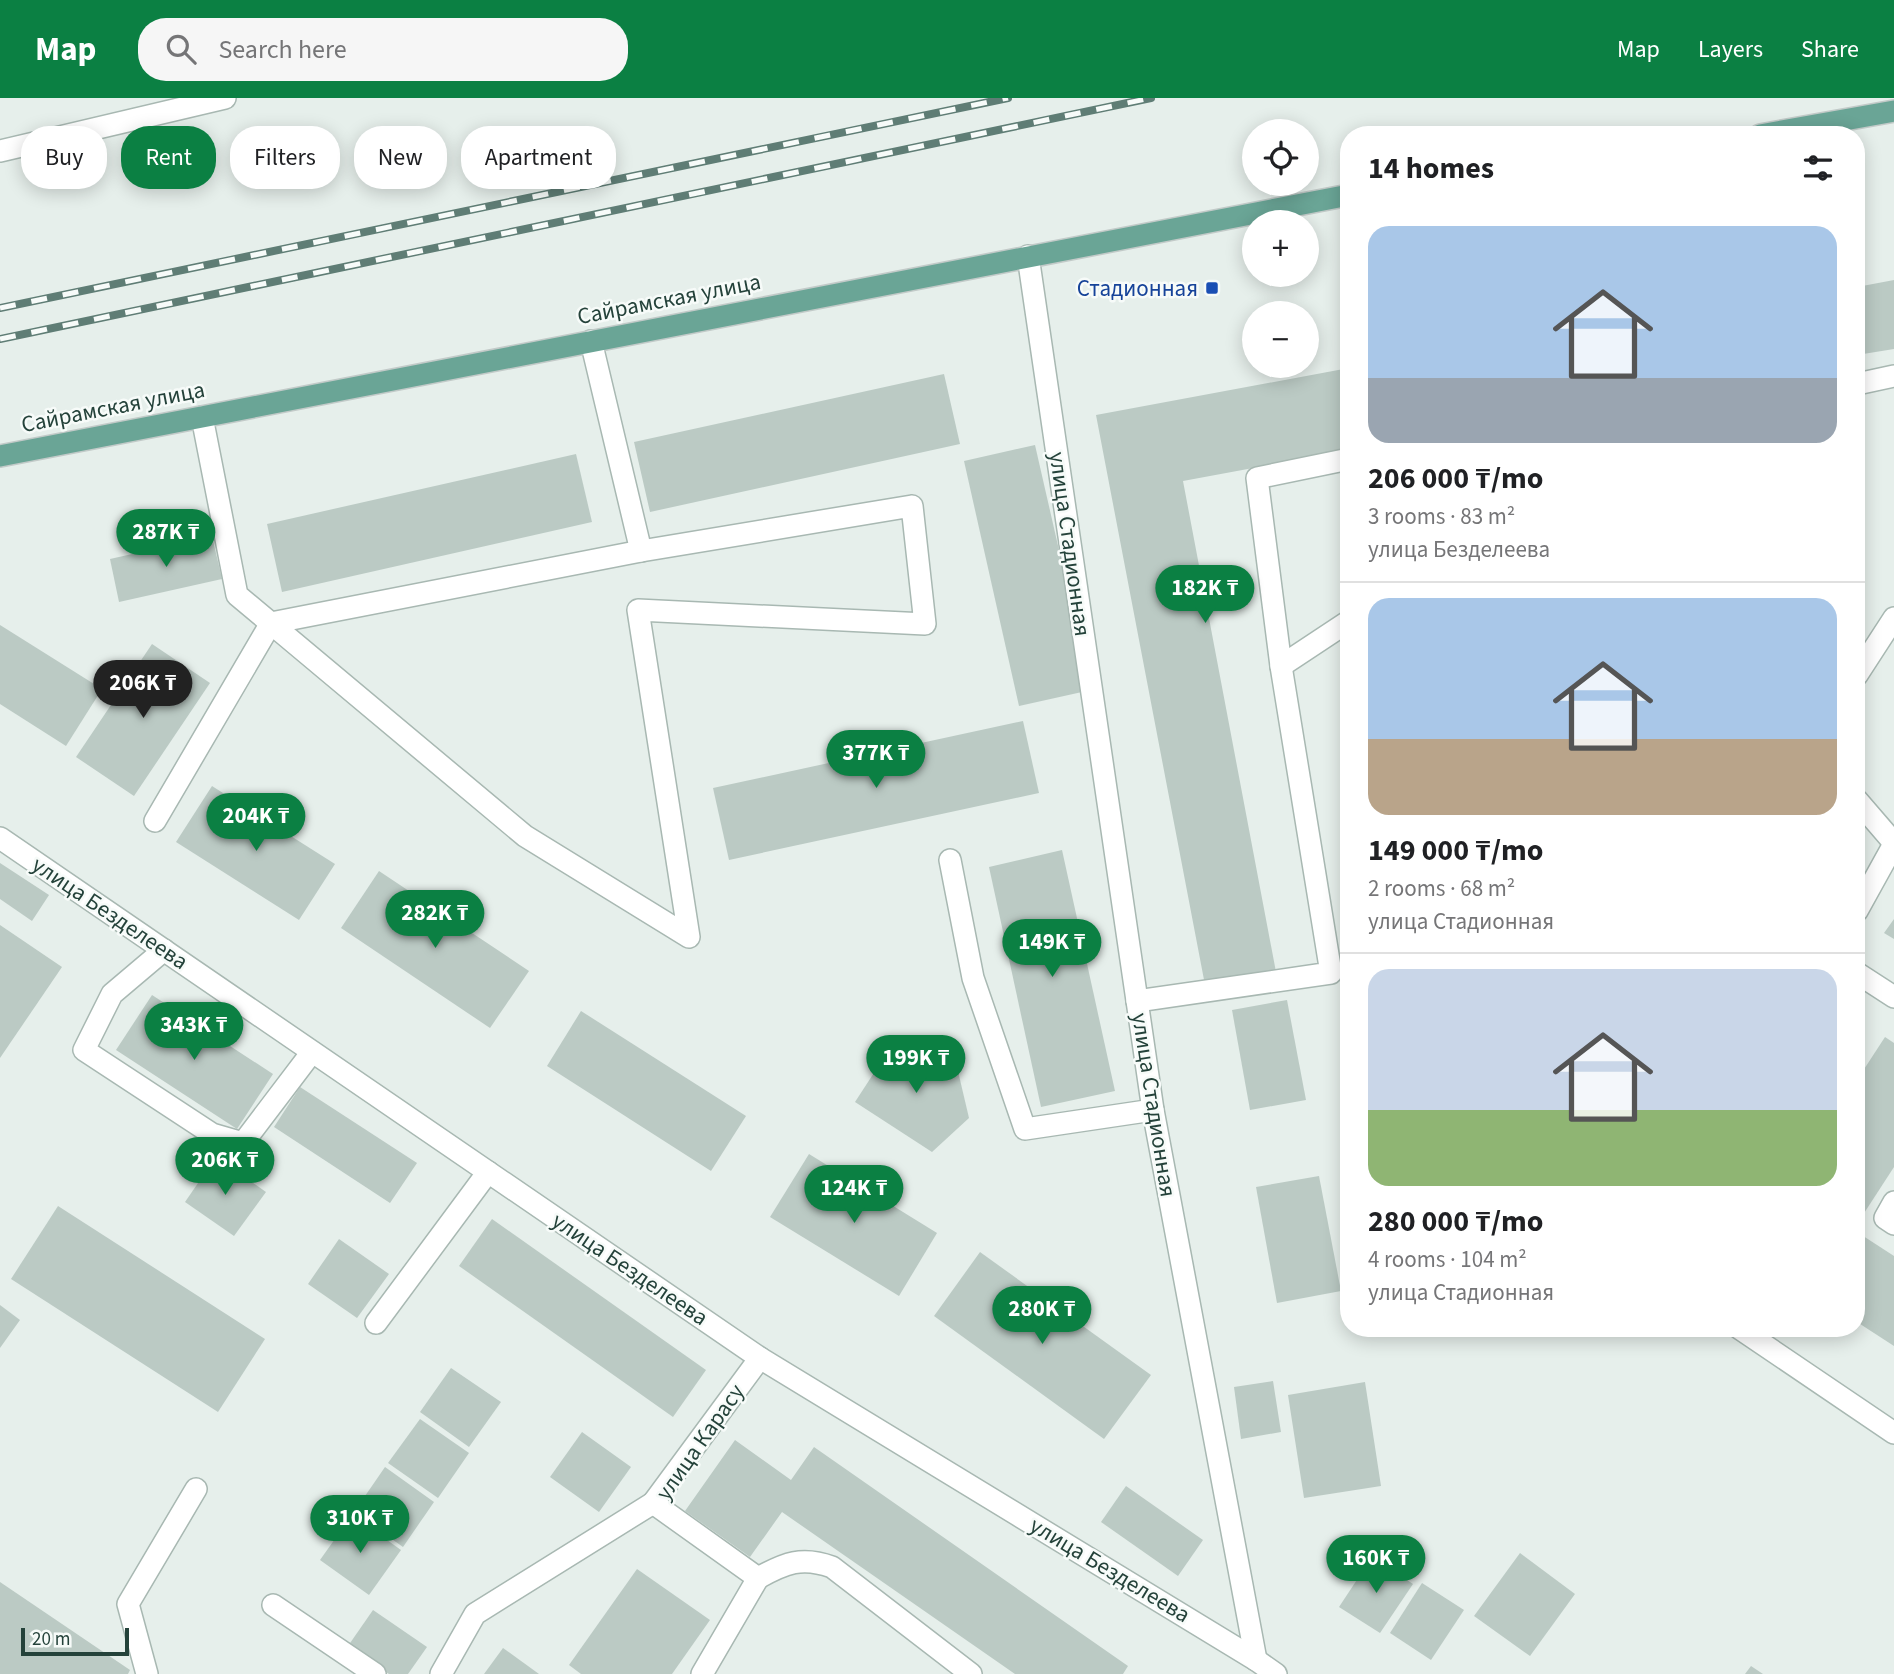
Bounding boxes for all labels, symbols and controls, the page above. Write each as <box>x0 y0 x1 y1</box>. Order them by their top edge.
search box <box>138 18 628 81</box>
text: Map <box>35 26 96 73</box>
icon: search <box>162 30 200 68</box>
text: Search here <box>218 31 347 68</box>
text: Map <box>1617 32 1660 67</box>
text: Layers <box>1698 32 1763 67</box>
text: Share <box>1801 32 1859 67</box>
map controls <box>1242 119 1319 378</box>
button: locate <box>1242 119 1319 196</box>
chip: Buy <box>21 126 107 189</box>
chip: Rent <box>121 126 216 189</box>
chip: Filters <box>230 126 340 189</box>
chip: New <box>354 126 447 189</box>
chip: Apartment <box>461 126 616 189</box>
text: 14 homes <box>1368 147 1494 190</box>
icon: filters <box>1799 149 1837 187</box>
button: + <box>1242 210 1319 287</box>
street label: Сайрамская улица <box>574 265 764 333</box>
icon: home <box>1540 271 1666 397</box>
place label: Стадионная <box>1077 272 1198 305</box>
marker: Стадионная <box>1204 280 1220 296</box>
button: − <box>1242 301 1319 378</box>
street label: Сайрамская улица <box>18 373 208 441</box>
street label: улица Стадионная <box>1041 450 1099 638</box>
text: 206 000 ₸/mo <box>1368 457 1543 500</box>
text: 3 rooms · 83 m² <box>1368 500 1515 533</box>
pin: 287K ₸ <box>109 510 223 569</box>
text: 287K ₸ <box>132 515 200 548</box>
text: улица Безделеева <box>1368 533 1550 566</box>
pin: 182K ₸ <box>1148 566 1262 625</box>
text: 182K ₸ <box>1171 571 1239 604</box>
icon: home <box>1540 643 1666 769</box>
pin: 206K ₸ <box>86 660 200 720</box>
text: 206K ₸ <box>109 666 177 699</box>
pin: 377K ₸ <box>819 730 933 790</box>
text: 377K ₸ <box>842 736 910 769</box>
pin: 204K ₸ <box>199 794 313 853</box>
text: 204K ₸ <box>222 799 290 832</box>
text: 149 000 ₸/mo <box>1368 829 1543 872</box>
street label: улица Безделеева <box>25 848 195 978</box>
text: 2 rooms · 68 m² <box>1368 872 1515 905</box>
pin: 282K ₸ <box>378 890 492 950</box>
text: 282K ₸ <box>401 896 469 929</box>
text: улица Стадионная <box>1368 905 1554 938</box>
pin: 149K ₸ <box>995 920 1109 979</box>
text: 149K ₸ <box>1018 925 1086 958</box>
pin: 343K ₸ <box>137 1002 251 1062</box>
text: 343K ₸ <box>160 1008 228 1041</box>
street label: улица Стадионная <box>1123 1011 1185 1199</box>
icon: home <box>1540 1014 1666 1140</box>
pin: 199K ₸ <box>859 1035 973 1095</box>
text: 199K ₸ <box>882 1041 950 1074</box>
pin: 206K ₸ <box>168 1138 282 1197</box>
text: 206K ₸ <box>191 1143 259 1176</box>
pin: 124K ₸ <box>797 1166 911 1225</box>
text: 124K ₸ <box>820 1171 888 1204</box>
text: 280 000 ₸/mo <box>1368 1200 1543 1243</box>
street label: улица Безделеева <box>545 1204 715 1334</box>
text: 4 rooms · 104 m² <box>1368 1243 1527 1276</box>
text: улица Стадионная <box>1368 1276 1554 1309</box>
pin: 280K ₸ <box>985 1286 1099 1346</box>
text: 280K ₸ <box>1008 1292 1076 1325</box>
street label: улица Карасу <box>648 1377 752 1507</box>
pin: 310K ₸ <box>303 1496 417 1555</box>
text: 310K ₸ <box>326 1501 394 1534</box>
street label: улица Безделеева <box>1023 1509 1197 1631</box>
pin: 160K ₸ <box>1319 1536 1433 1595</box>
text: 160K ₸ <box>1342 1541 1410 1574</box>
scale bar <box>21 1625 130 1657</box>
text: 20 m <box>32 1626 70 1653</box>

